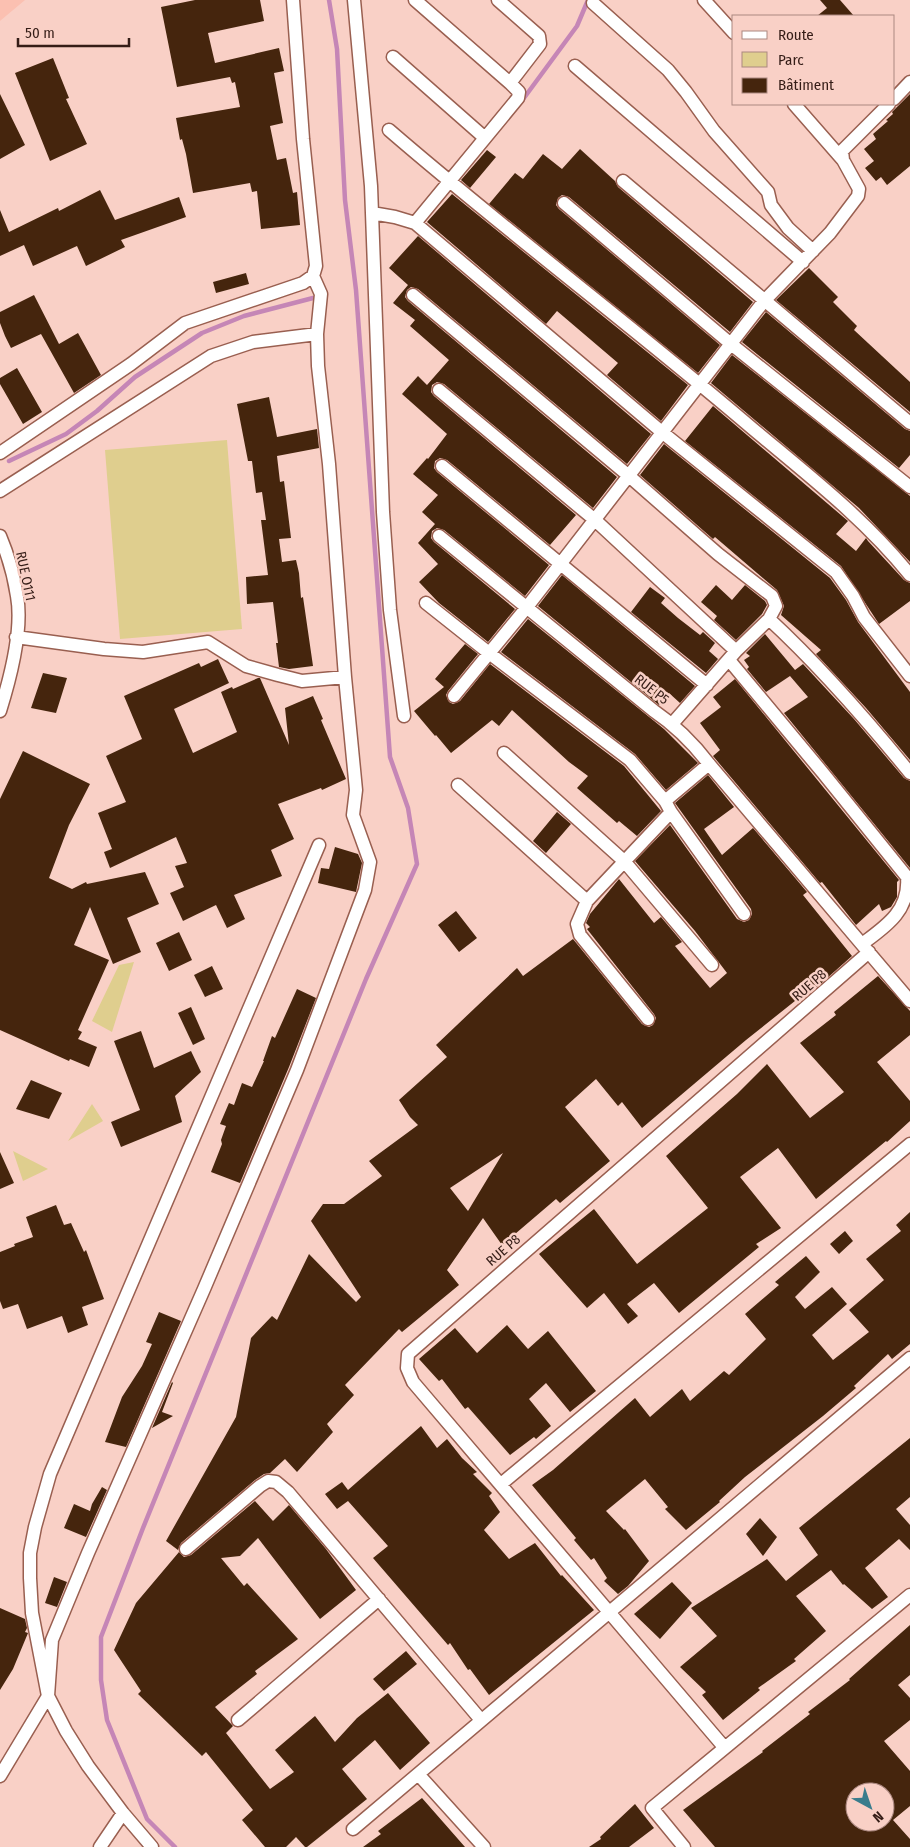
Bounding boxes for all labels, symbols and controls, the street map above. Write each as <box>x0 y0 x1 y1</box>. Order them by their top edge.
scale bar <box>18 15 129 47</box>
legend <box>732 15 895 105</box>
text: 50 m <box>25 24 55 42</box>
text: Route <box>778 26 814 44</box>
text: Parc <box>778 51 804 69</box>
text: Bâtiment <box>778 76 834 94</box>
street label: RUE O111 <box>12 550 39 602</box>
street label: RUE P5 <box>631 671 672 708</box>
street label: RUE P8 <box>789 966 830 1005</box>
street label: RUE P8 <box>483 1231 524 1270</box>
north arrow <box>845 1782 895 1832</box>
text: N <box>869 1807 887 1826</box>

